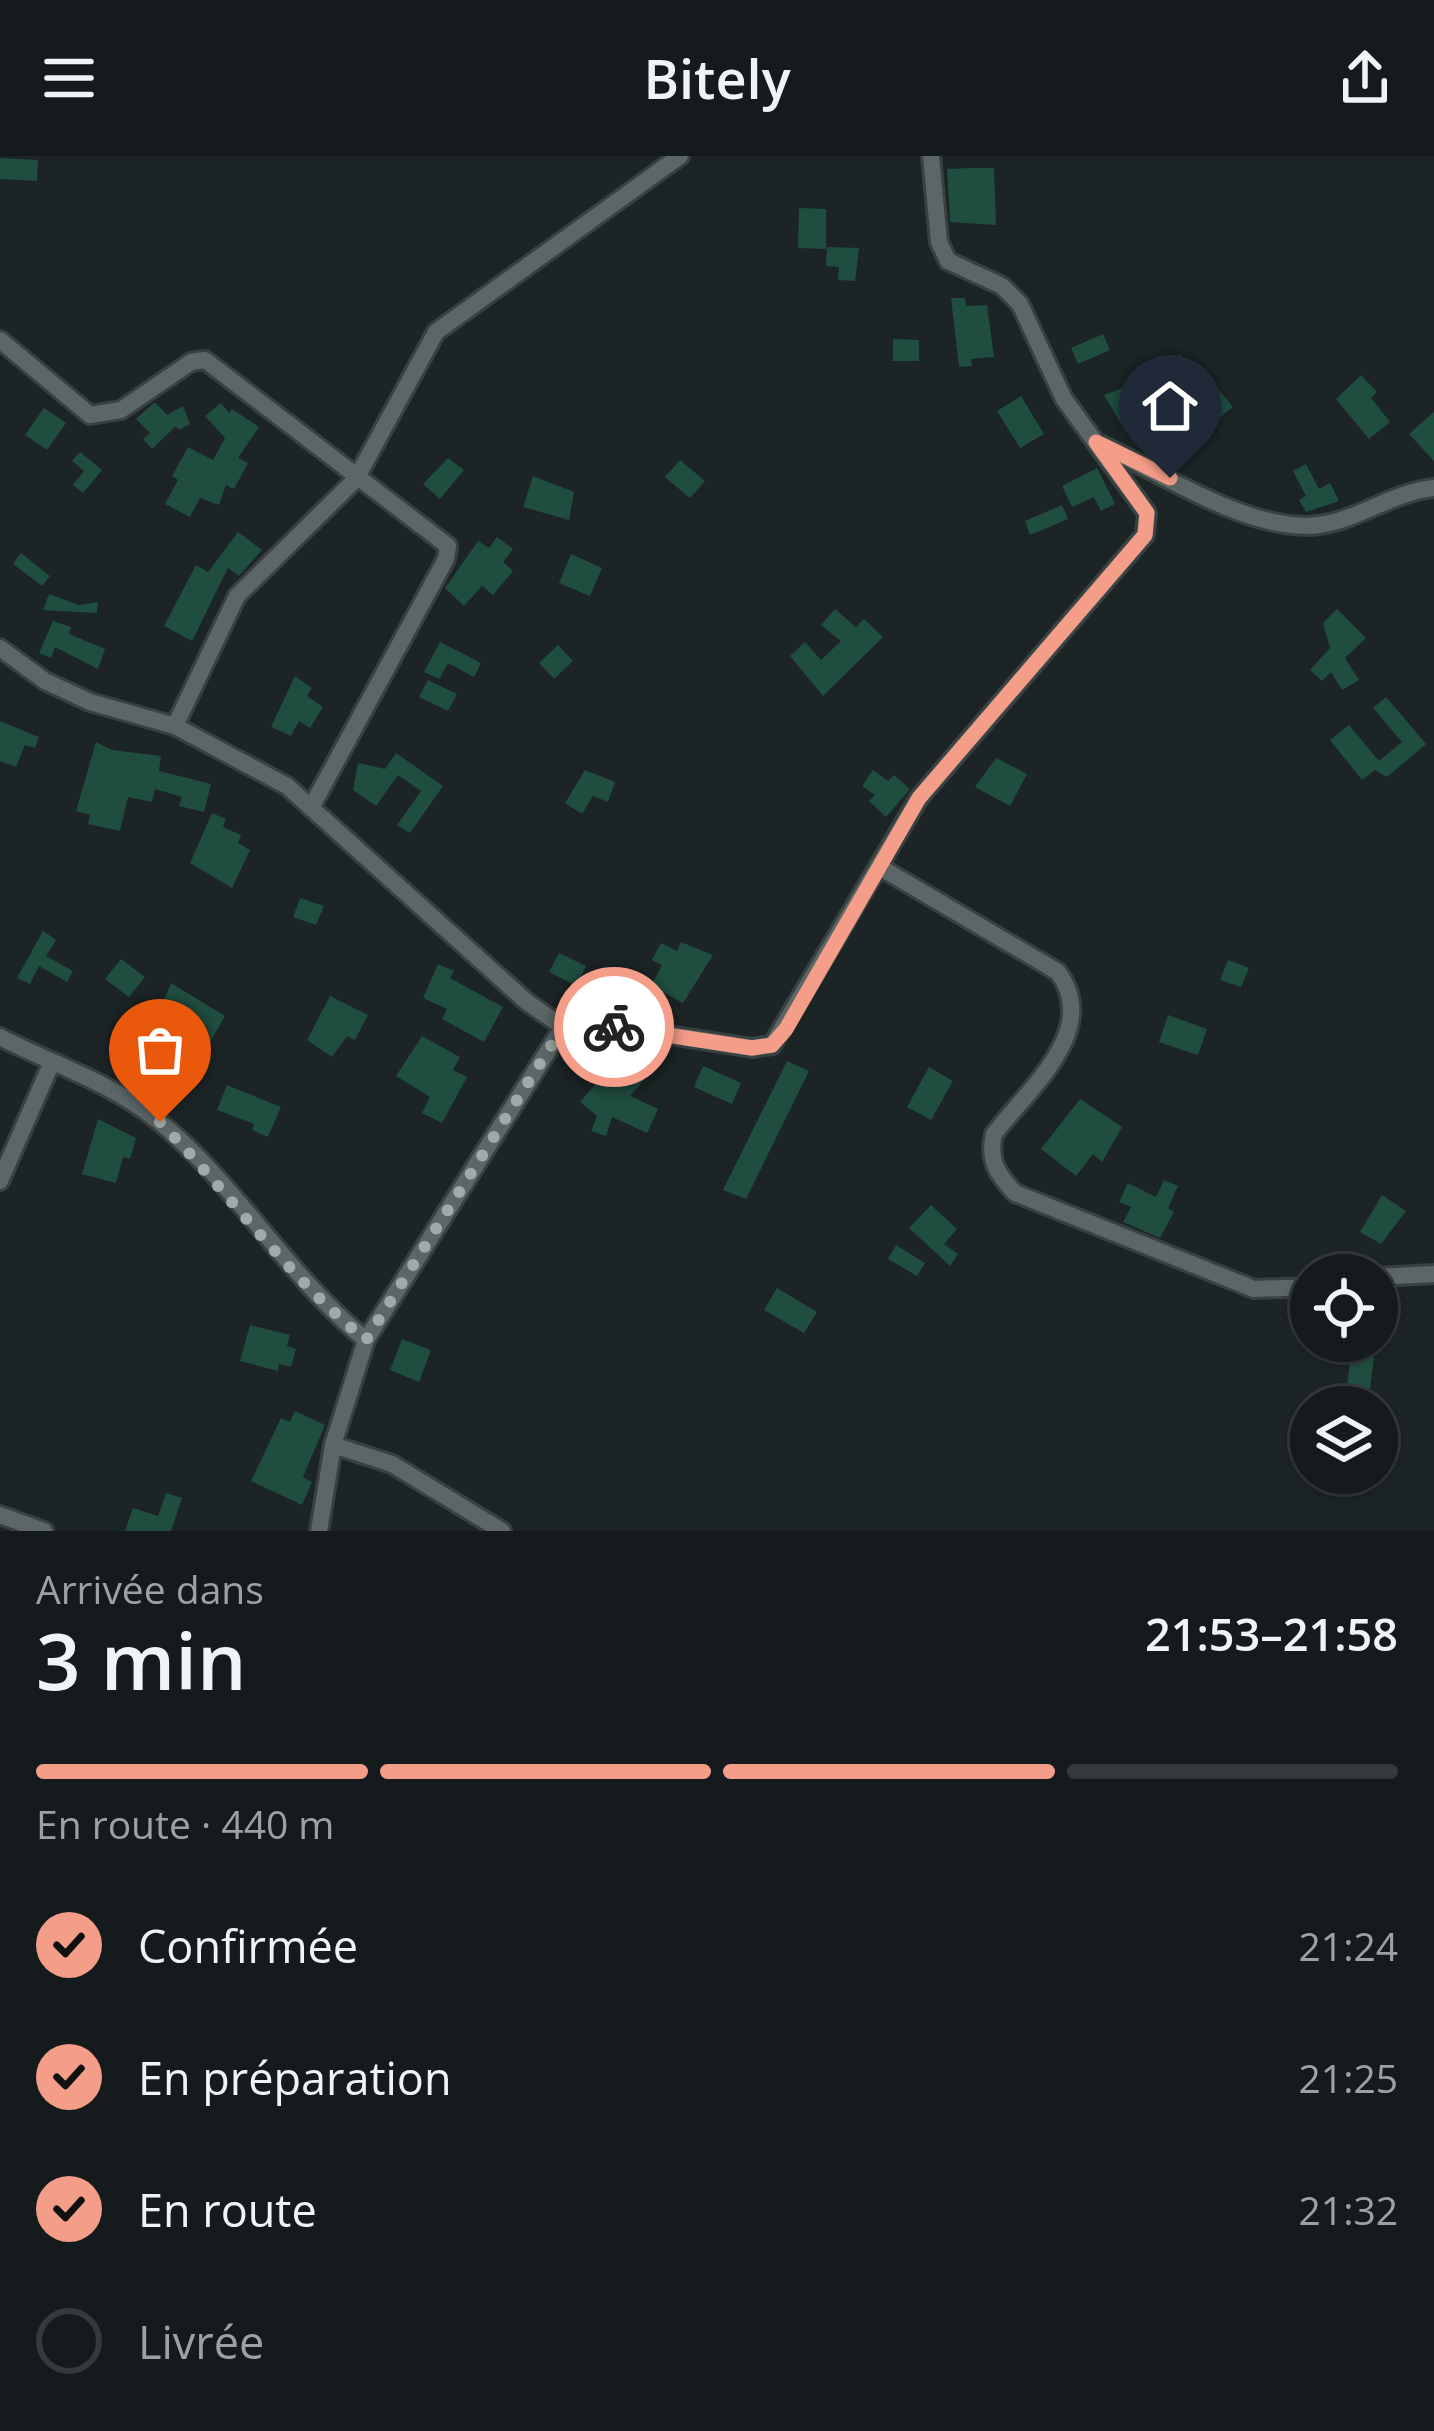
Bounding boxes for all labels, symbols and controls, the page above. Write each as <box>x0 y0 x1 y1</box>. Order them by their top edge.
text: Bitely <box>643 41 791 115</box>
icon: menu <box>36 45 102 111</box>
icon: share <box>1332 45 1398 111</box>
pin <box>1119 355 1221 478</box>
icon: home <box>1137 373 1203 439</box>
courier <box>554 967 674 1087</box>
icon: bike <box>581 994 647 1060</box>
pin <box>109 999 211 1122</box>
icon: bag <box>127 1017 193 1083</box>
map controls <box>1290 1254 1398 1494</box>
button: locate <box>1290 1254 1398 1362</box>
button: layers <box>1290 1386 1398 1494</box>
text: Arrivée dans <box>36 1562 264 1615</box>
text: 21:53–21:58 <box>1145 1603 1398 1664</box>
text: 3 min <box>36 1607 247 1713</box>
text: En route · 440 m <box>36 1797 334 1850</box>
icon: check <box>36 1912 102 1978</box>
text: Confirmée <box>138 1915 358 1976</box>
text: 21:24 <box>1299 1919 1398 1972</box>
icon: check <box>36 2044 102 2110</box>
text: En préparation <box>138 2047 451 2108</box>
text: 21:25 <box>1299 2051 1398 2104</box>
icon: check <box>36 2176 102 2242</box>
text: En route <box>138 2179 317 2240</box>
text: 21:32 <box>1299 2183 1398 2236</box>
text: Livrée <box>138 2311 264 2372</box>

